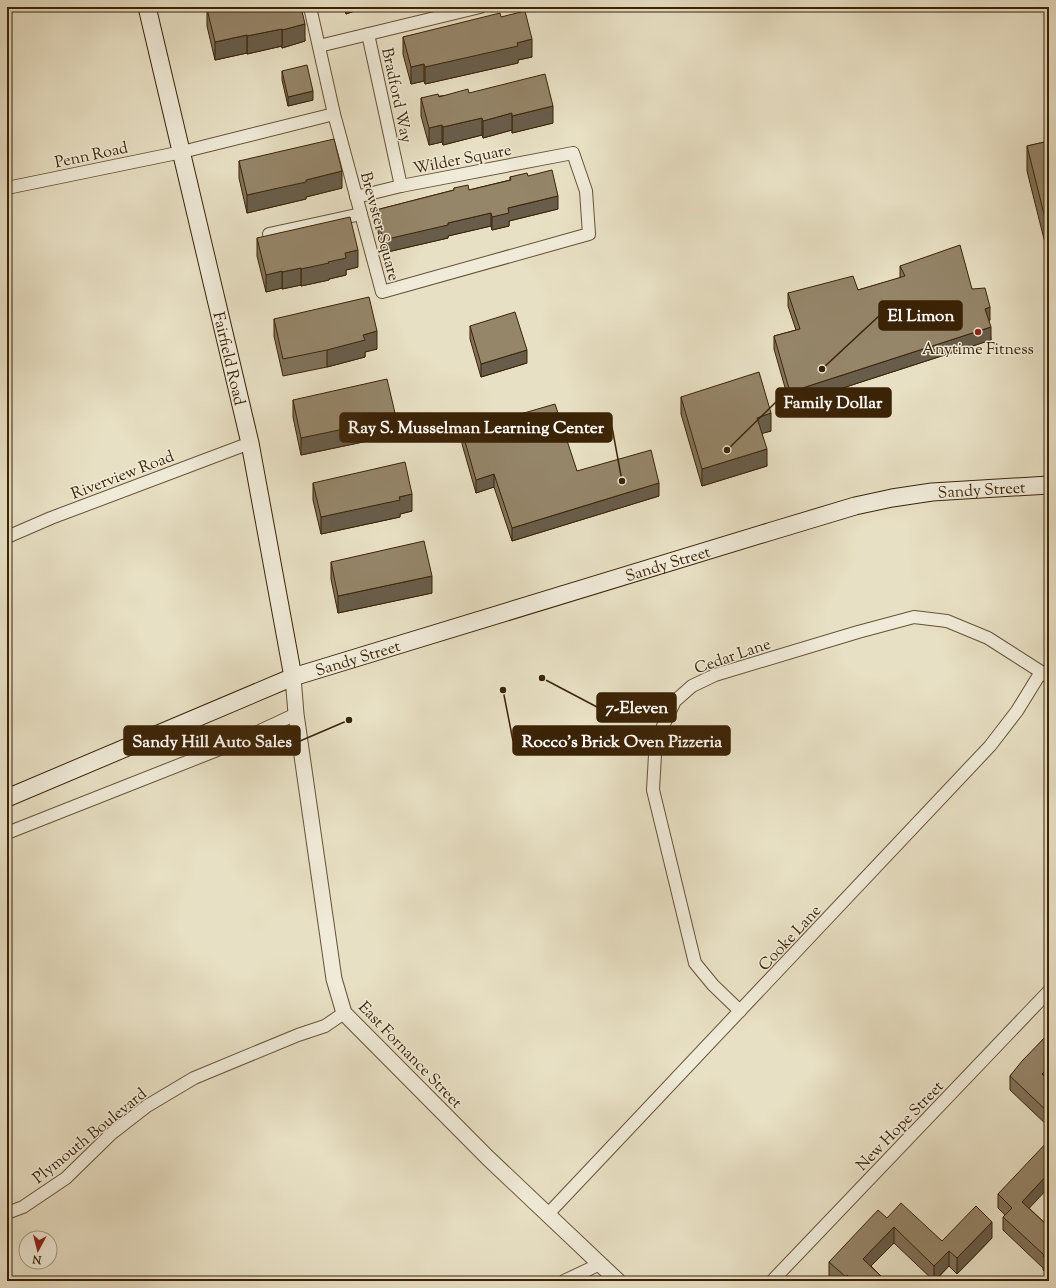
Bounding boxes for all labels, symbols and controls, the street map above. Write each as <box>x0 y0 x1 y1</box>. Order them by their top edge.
street label: Bradford Way <box>374 46 417 145</box>
street label: Penn Road <box>53 137 130 175</box>
street label: Wilder Square <box>411 140 514 181</box>
street label: Brewster Square <box>353 170 404 284</box>
callout: El Limon <box>879 301 962 330</box>
text: El Limon <box>888 305 955 329</box>
street label: Fairfield Road <box>205 310 250 408</box>
marker: Anytime Fitness <box>973 327 983 337</box>
place label: Anytime Fitness <box>922 339 1034 362</box>
callout: Family Dollar <box>776 388 891 417</box>
text: Family Dollar <box>784 392 883 416</box>
callout: Ray S. Musselman Learning Center <box>340 413 612 442</box>
text: Ray S. Musselman Learning Center <box>348 417 605 441</box>
street label: Riverview Road <box>68 446 178 507</box>
street label: Sandy Street <box>937 477 1027 506</box>
street label: Sandy Street <box>623 541 714 589</box>
street label: Cedar Lane <box>692 634 774 681</box>
street label: Sandy Street <box>313 636 404 684</box>
callout: 7-Eleven <box>597 693 676 722</box>
text: 7-Eleven <box>606 697 669 721</box>
callout: Sandy Hill Auto Sales <box>124 726 300 755</box>
callout: Rocco's Brick Oven Pizzeria <box>513 726 730 755</box>
text: Sandy Hill Auto Sales <box>132 731 292 755</box>
text: Rocco's Brick Oven Pizzeria <box>522 731 722 755</box>
street label: Cooke Lane <box>754 901 828 977</box>
street label: East Fornance Street <box>352 997 467 1115</box>
street label: New Hope Street <box>852 1076 950 1177</box>
street label: Plymouth Boulevard <box>29 1084 153 1190</box>
north arrow <box>18 1230 58 1270</box>
text: N <box>31 1250 43 1268</box>

